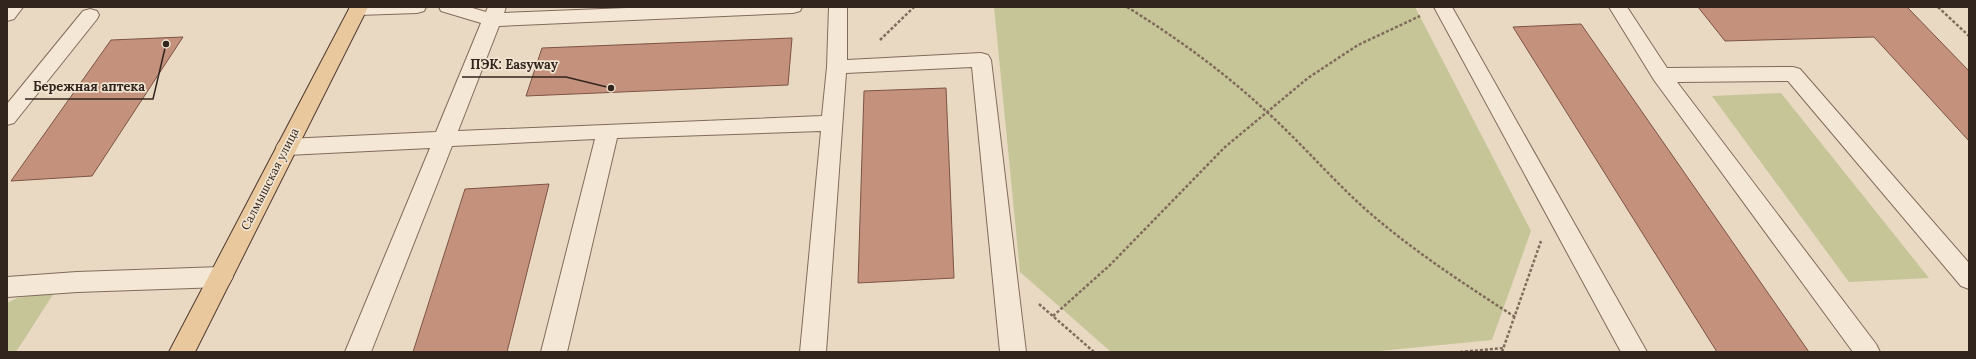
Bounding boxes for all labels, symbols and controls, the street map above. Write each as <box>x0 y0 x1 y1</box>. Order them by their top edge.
callout: ПЭК: Easyway <box>462 52 566 77</box>
text: ПЭК: Easyway <box>470 56 559 73</box>
callout: Бережная аптека <box>25 74 153 99</box>
text: Бережная аптека <box>33 78 145 95</box>
street label: Салмышская улица <box>237 125 302 232</box>

